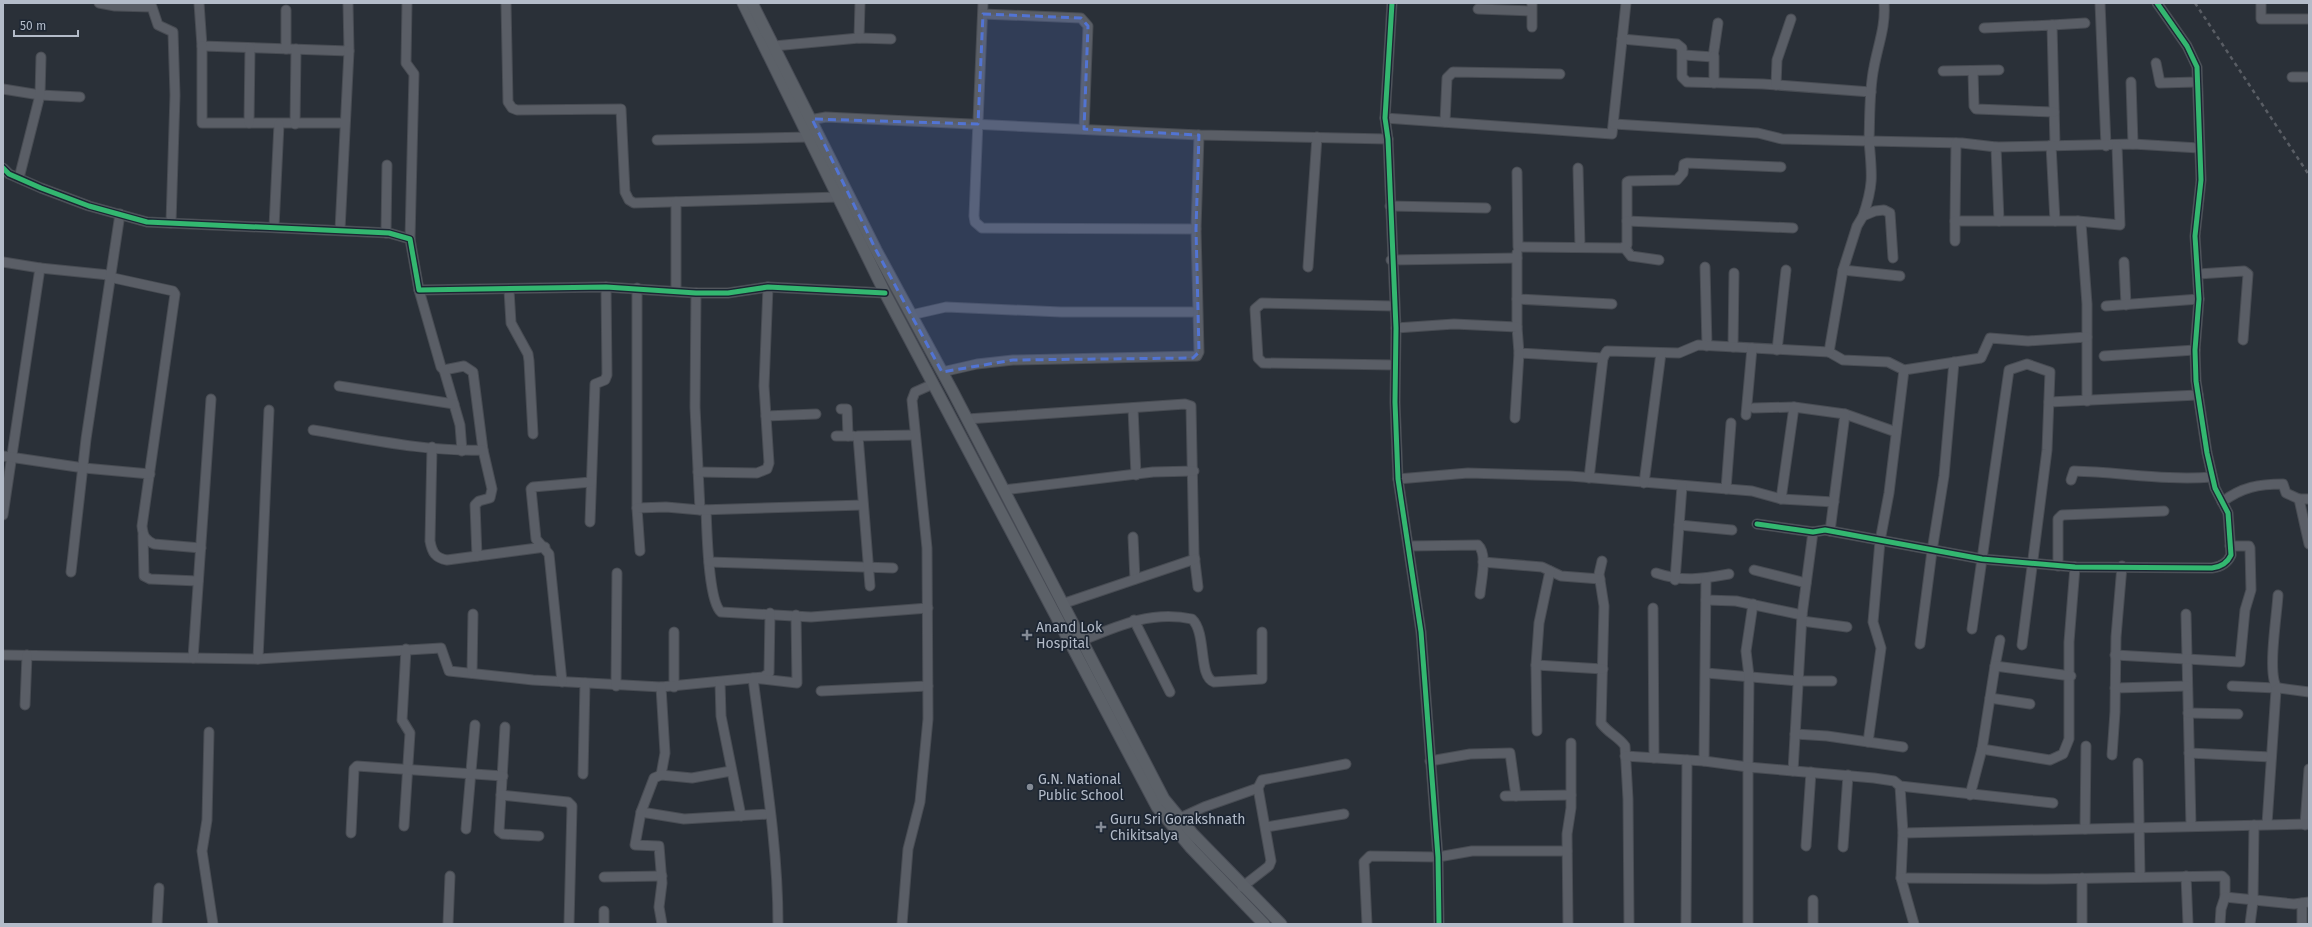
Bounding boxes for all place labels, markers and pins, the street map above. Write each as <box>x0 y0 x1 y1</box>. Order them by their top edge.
place label: Anand Lok Hospital <box>1036 619 1103 652</box>
marker: Anand Lok Hospital <box>1021 629 1033 641</box>
place label: G.N. National Public School <box>1038 771 1124 804</box>
marker: G.N. National Public School <box>1025 782 1035 792</box>
place label: Guru Sri Gorakshnath Chikitsalya <box>1110 811 1245 844</box>
marker: Guru Sri Gorakshnath Chikitsalya <box>1095 821 1107 833</box>

